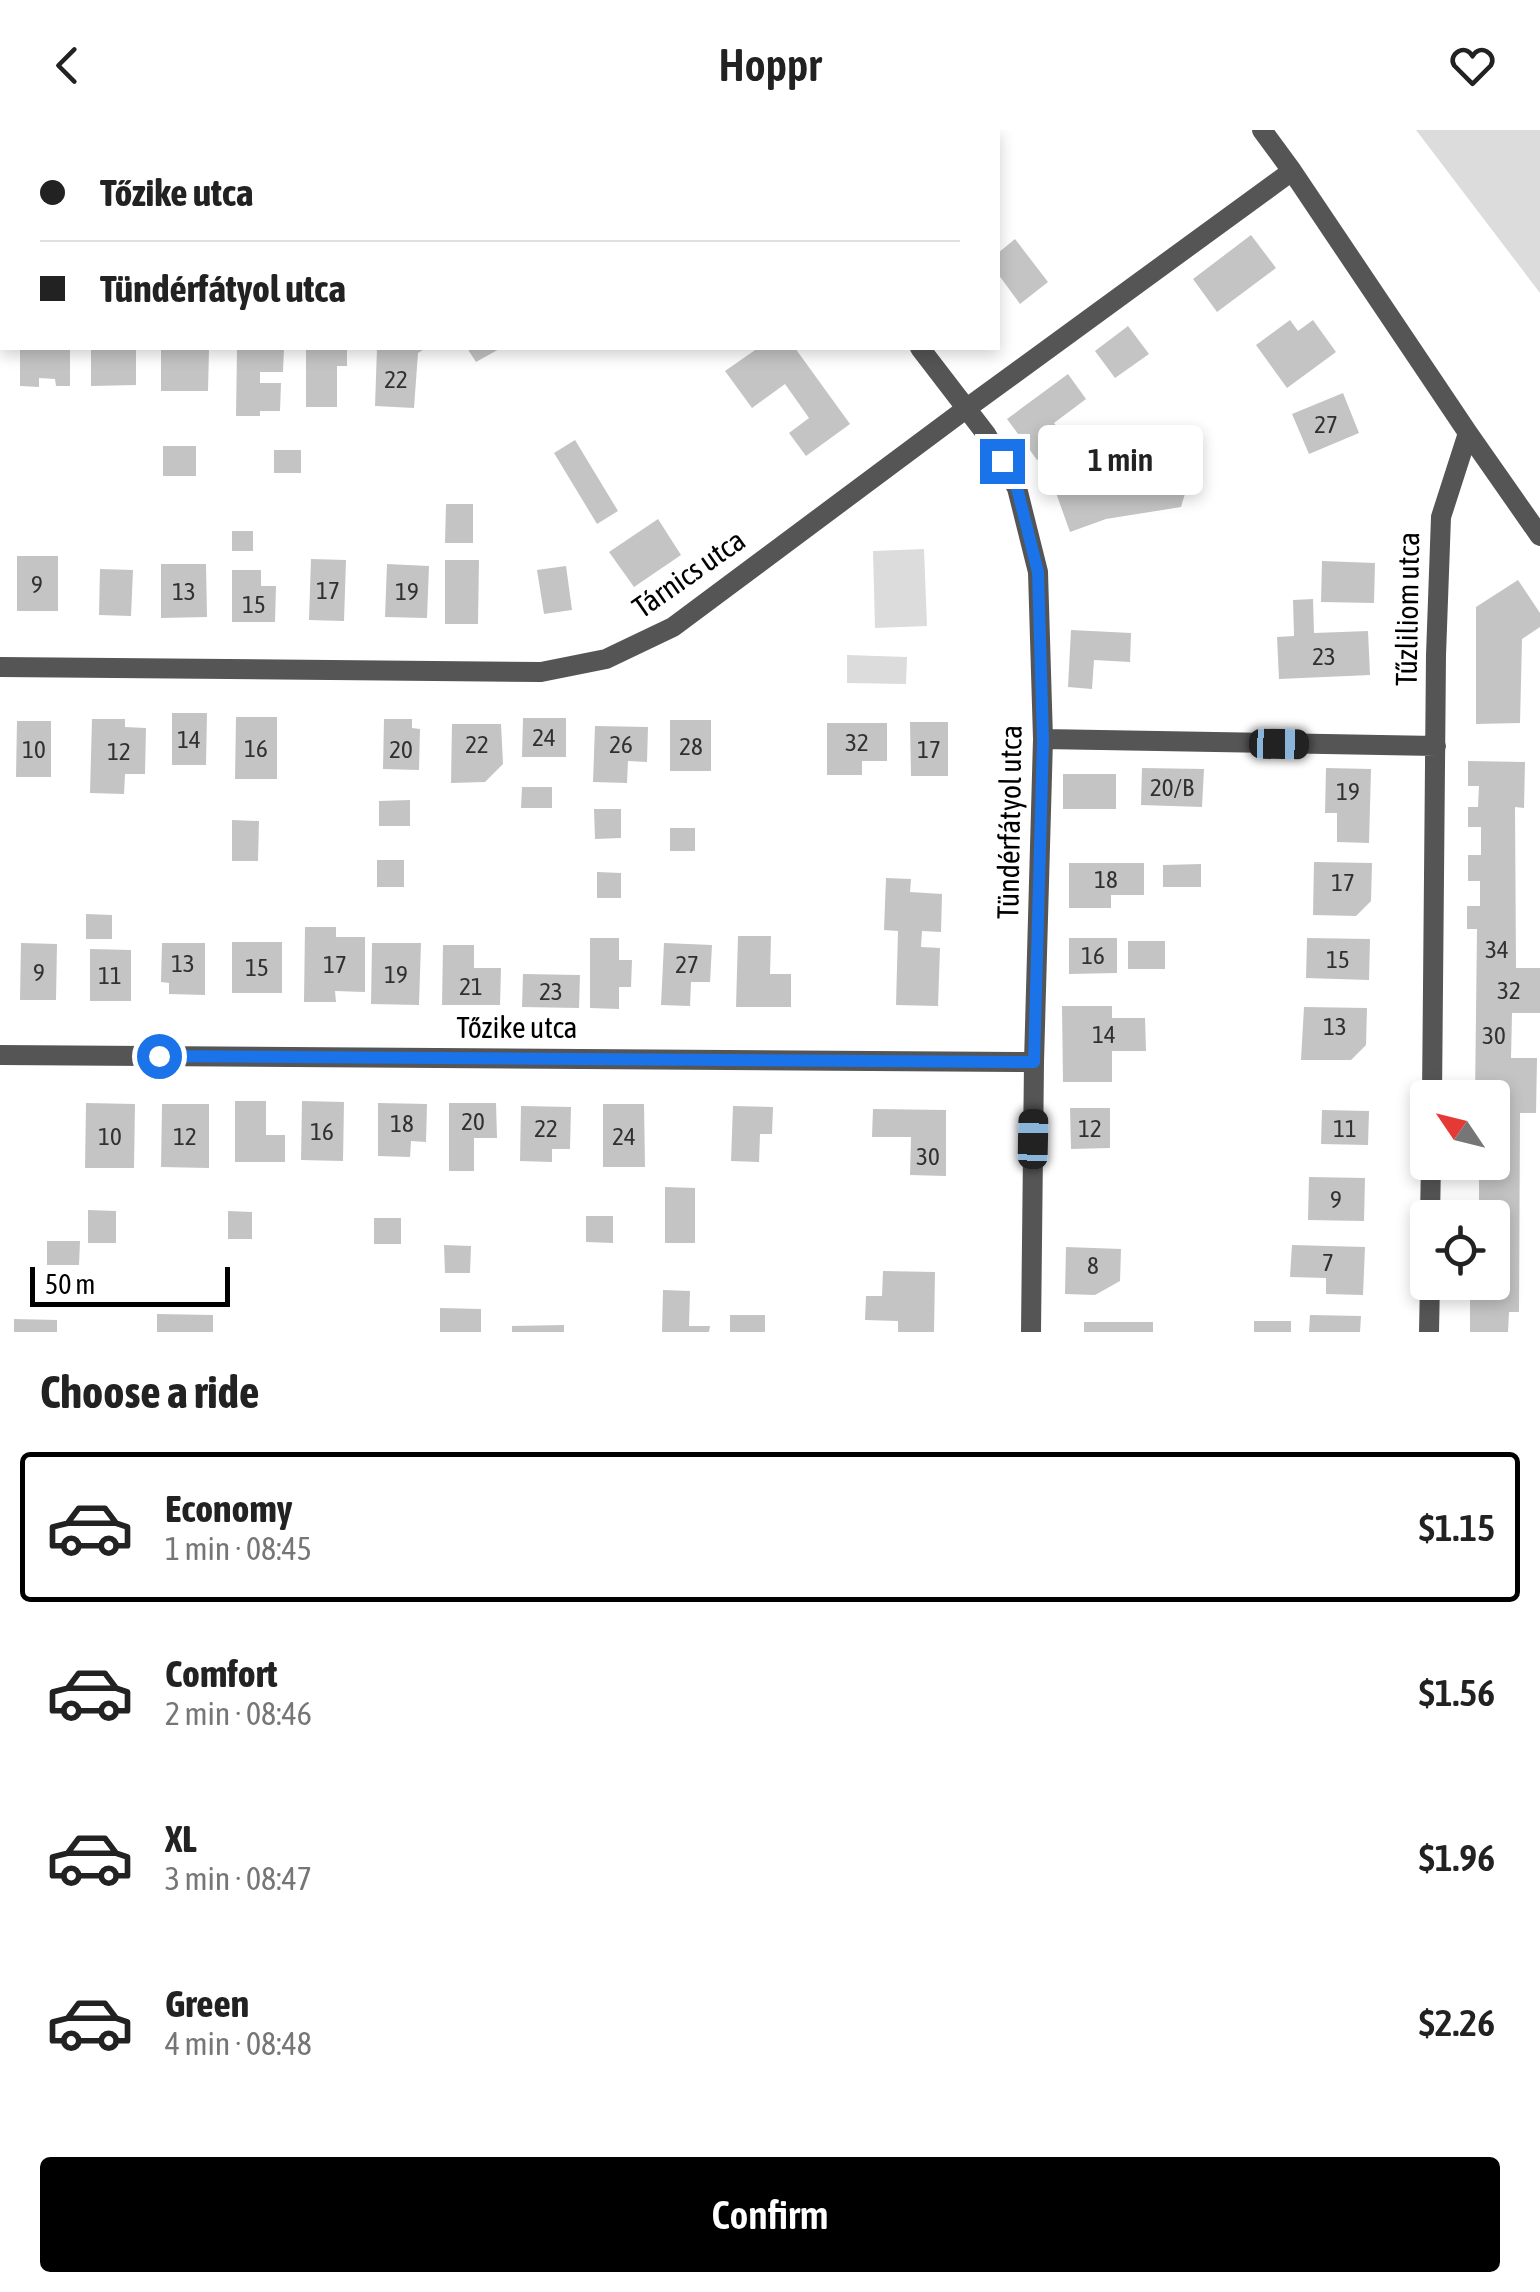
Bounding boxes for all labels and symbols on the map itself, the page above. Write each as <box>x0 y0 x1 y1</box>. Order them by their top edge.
house number: 22 <box>384 365 408 393</box>
house number: 27 <box>1314 410 1338 438</box>
callout: 1 min <box>1037 426 1202 496</box>
route end <box>980 439 1025 484</box>
street label: Tárnics utca <box>626 522 751 624</box>
street label: Tűzliliom utca <box>1389 532 1425 686</box>
house number: 9 <box>31 570 43 598</box>
house number: 17 <box>316 576 340 604</box>
house number: 13 <box>172 577 196 605</box>
house number: 19 <box>395 577 419 605</box>
house number: 15 <box>242 590 266 618</box>
house number: 23 <box>1312 642 1336 670</box>
house number: 24 <box>532 723 556 751</box>
house number: 14 <box>177 725 201 753</box>
street label: Tündérfátyol utca <box>990 725 1028 919</box>
house number: 32 <box>845 728 869 756</box>
car <box>1249 728 1309 760</box>
house number: 22 <box>465 730 489 758</box>
house number: 26 <box>609 730 633 758</box>
house number: 28 <box>679 732 703 760</box>
house number: 16 <box>244 734 268 762</box>
house number: 10 <box>22 735 46 763</box>
house number: 20 <box>389 735 413 763</box>
house number: 17 <box>917 735 941 763</box>
house number: 12 <box>107 737 131 765</box>
house number: 20/B <box>1150 773 1194 801</box>
house number: 19 <box>1336 777 1360 805</box>
house number: 18 <box>1094 865 1118 893</box>
house number: 17 <box>1331 868 1355 896</box>
house number: 34 <box>1485 935 1509 963</box>
house number: 16 <box>1081 941 1105 969</box>
house number: 15 <box>1326 945 1350 973</box>
house number: 13 <box>171 949 195 977</box>
house number: 17 <box>323 950 347 978</box>
house number: 27 <box>675 950 699 978</box>
house number: 15 <box>245 953 269 981</box>
house number: 9 <box>33 958 45 986</box>
house number: 19 <box>384 960 408 988</box>
house number: 11 <box>98 961 122 989</box>
house number: 21 <box>459 972 483 1000</box>
house number: 32 <box>1497 976 1521 1004</box>
house number: 23 <box>539 977 563 1005</box>
street label: Tőzike utca <box>456 1010 578 1044</box>
house number: 13 <box>1323 1012 1347 1040</box>
house number: 14 <box>1092 1020 1116 1048</box>
house number: 30 <box>1482 1021 1506 1049</box>
route start <box>137 1034 182 1079</box>
north arrow <box>1410 1080 1510 1180</box>
house number: 20 <box>461 1107 485 1135</box>
house number: 18 <box>390 1109 414 1137</box>
car <box>1017 1109 1049 1169</box>
house number: 22 <box>534 1114 558 1142</box>
house number: 12 <box>1078 1114 1102 1142</box>
house number: 11 <box>1333 1114 1357 1142</box>
house number: 16 <box>310 1117 334 1145</box>
house number: 10 <box>98 1122 122 1150</box>
house number: 12 <box>173 1122 197 1150</box>
house number: 24 <box>612 1122 636 1150</box>
house number: 30 <box>916 1142 940 1170</box>
house number: 9 <box>1330 1185 1342 1213</box>
house number: 7 <box>1322 1248 1334 1276</box>
house number: 8 <box>1087 1251 1099 1279</box>
scale bar <box>30 1262 230 1306</box>

